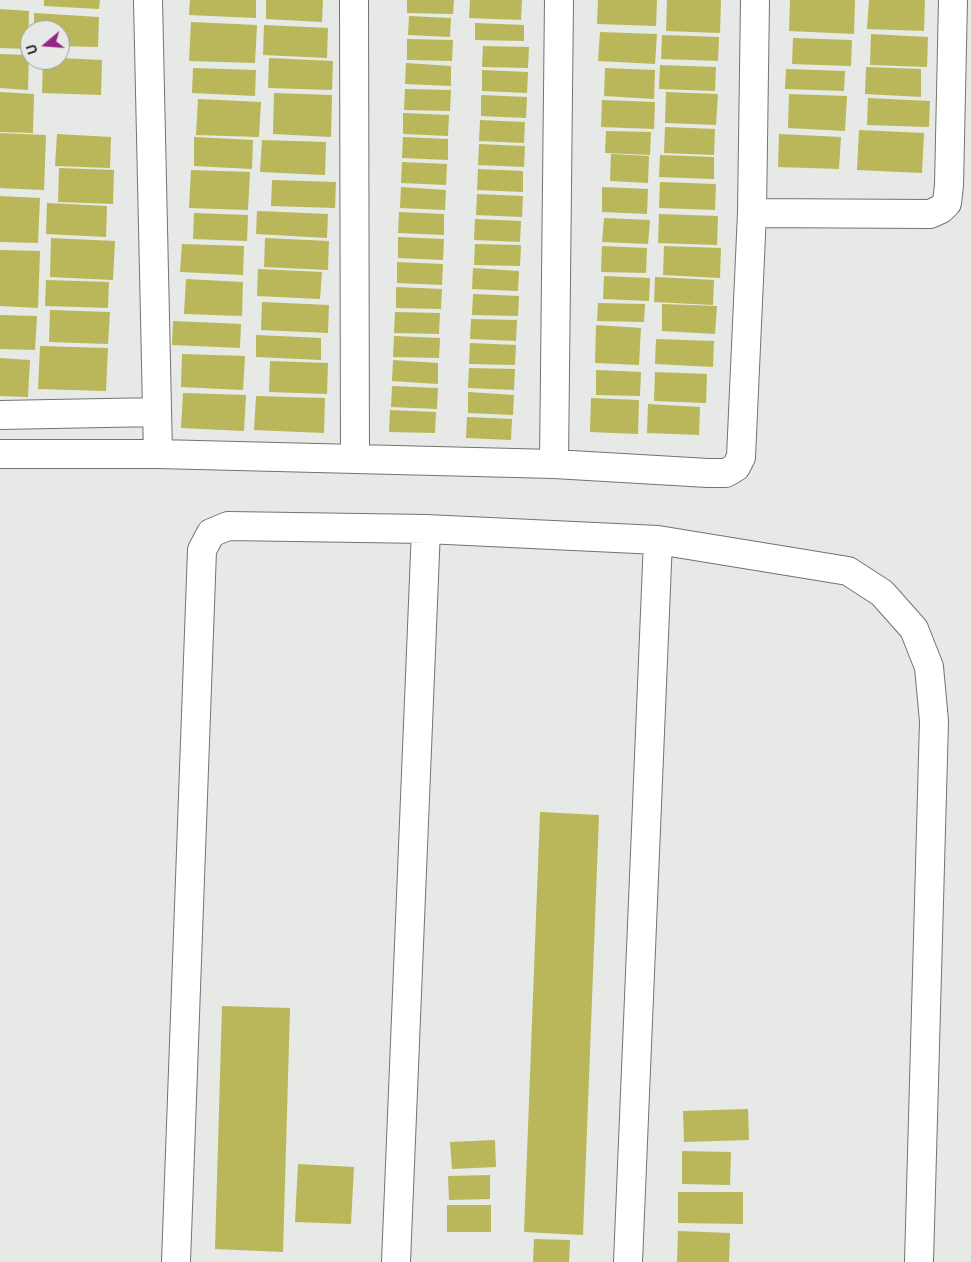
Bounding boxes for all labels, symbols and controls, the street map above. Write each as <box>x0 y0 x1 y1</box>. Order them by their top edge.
north arrow <box>20 20 70 70</box>
text: U <box>23 42 41 56</box>

